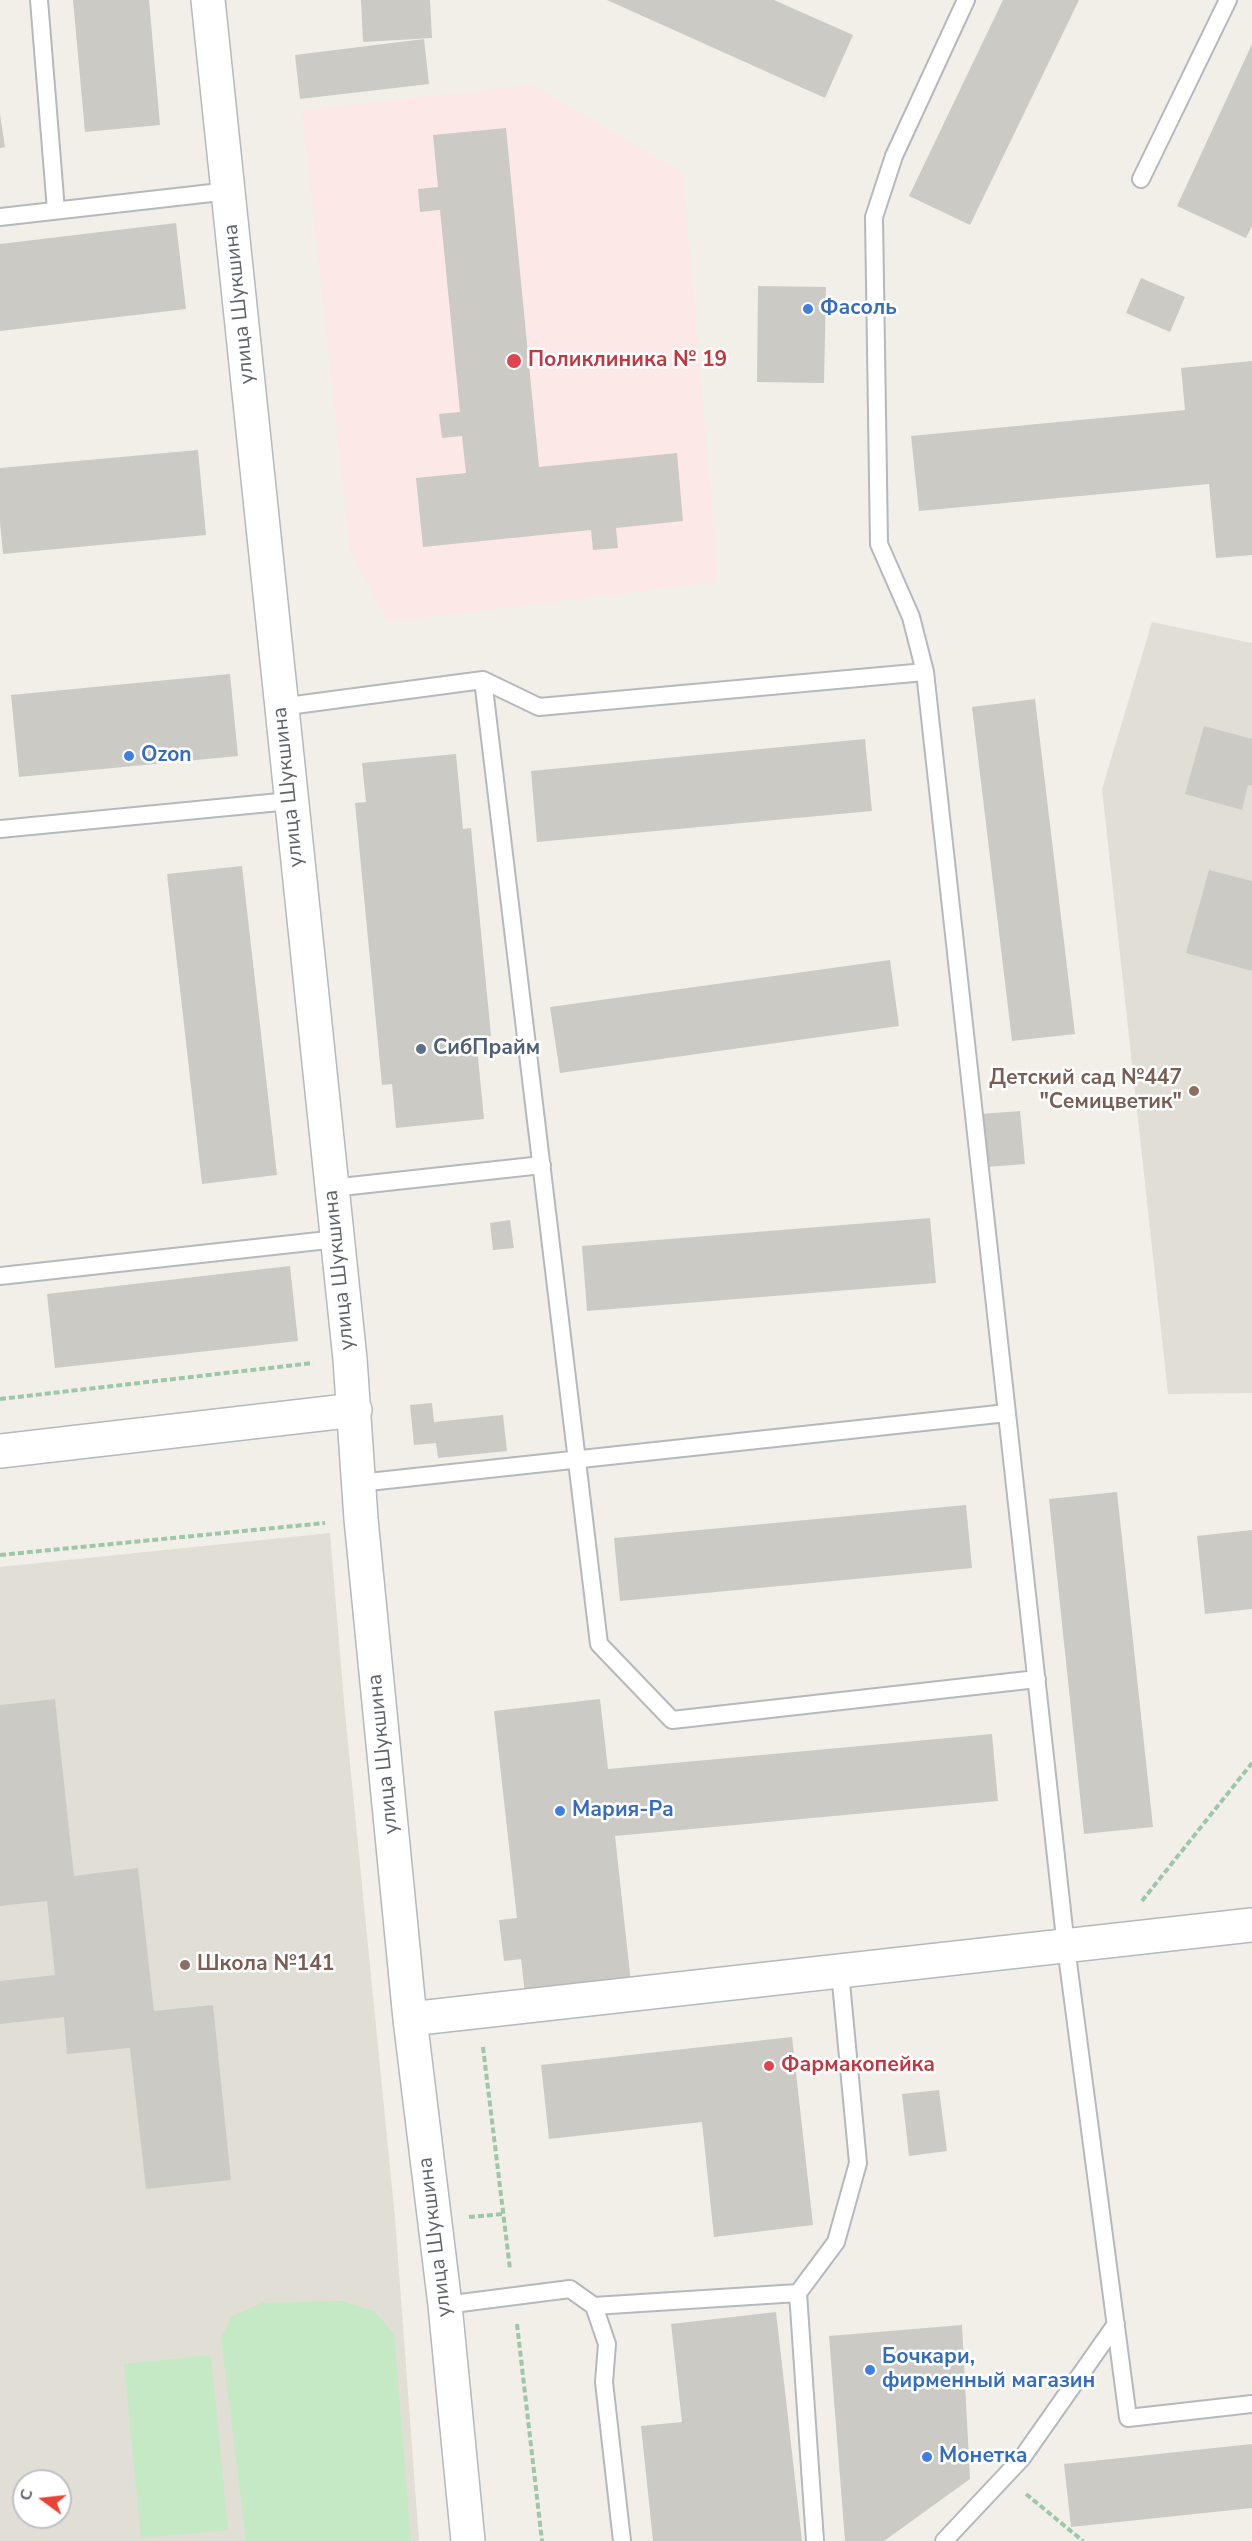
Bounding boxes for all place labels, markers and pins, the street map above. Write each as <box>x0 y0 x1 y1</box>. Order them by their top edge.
place label: Фасоль <box>820 296 897 322</box>
marker: Фасоль <box>801 302 815 316</box>
place label: Поликлиника № 19 <box>528 348 727 374</box>
marker: Поликлиника № 19 <box>505 352 523 370</box>
place label: Ozon <box>141 743 192 769</box>
marker: Ozon <box>122 749 136 763</box>
place label: СибПрайм <box>433 1036 540 1062</box>
marker: СибПрайм <box>414 1042 428 1056</box>
place label: Детский сад №447 "Семицветик" <box>989 1066 1182 1116</box>
marker: Детский сад №447 "Семицветик" <box>1187 1084 1201 1098</box>
place label: Мария-Ра <box>572 1798 674 1824</box>
marker: Мария-Ра <box>553 1804 567 1818</box>
place label: Школа №141 <box>197 1952 334 1978</box>
marker: Школа №141 <box>178 1958 192 1972</box>
place label: Фармакопейка <box>781 2053 935 2079</box>
marker: Фармакопейка <box>762 2059 776 2073</box>
place label: Бочкари, фирменный магазин <box>882 2345 1095 2395</box>
marker: Бочкари, фирменный магазин <box>863 2363 877 2377</box>
place label: Монетка <box>939 2444 1028 2470</box>
marker: Монетка <box>920 2450 934 2464</box>

